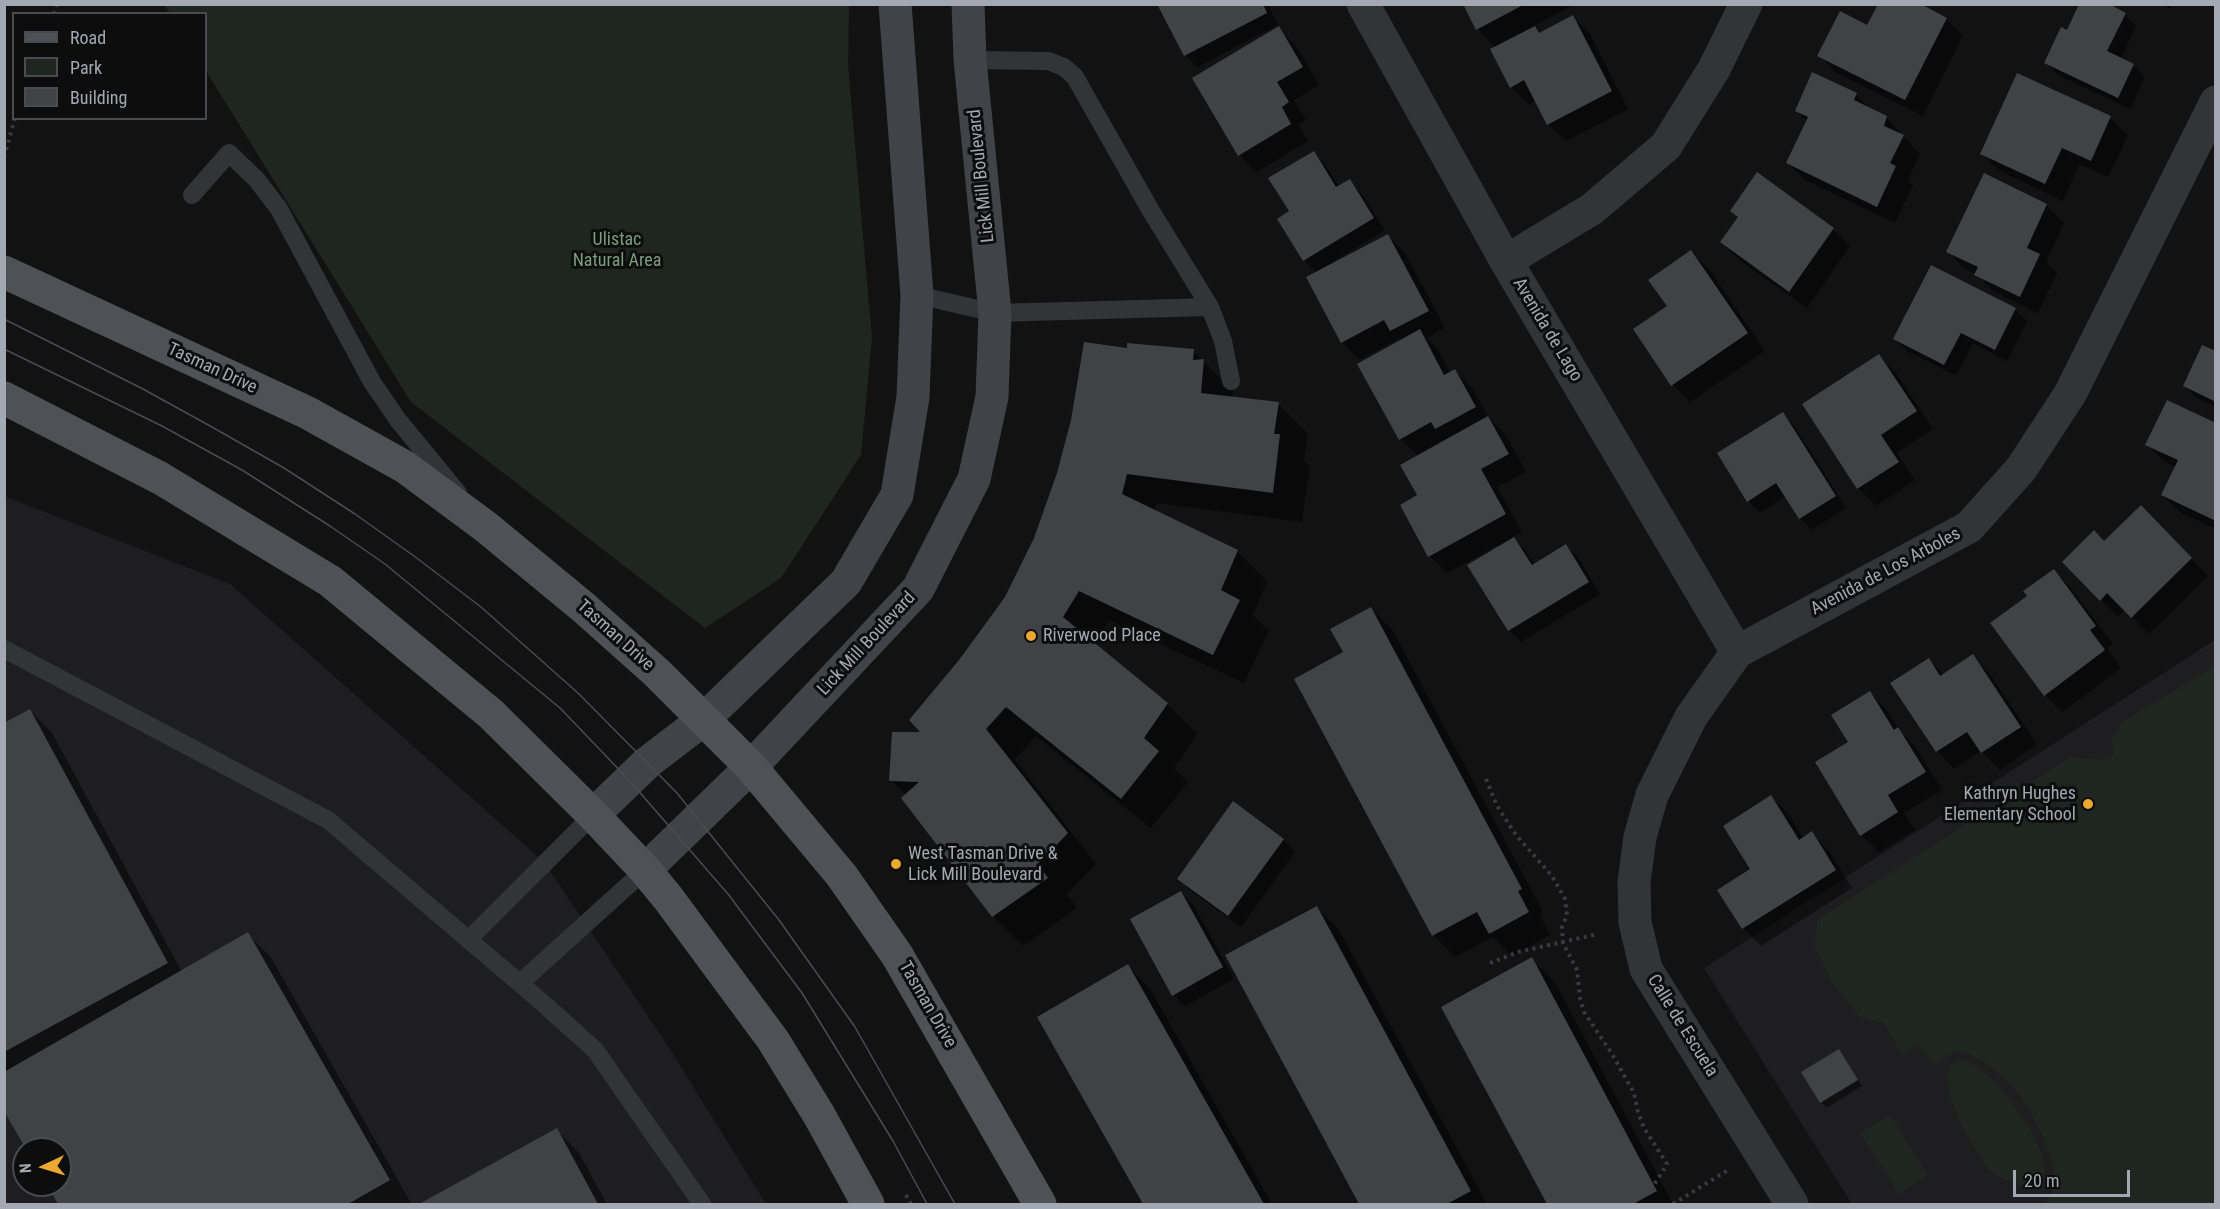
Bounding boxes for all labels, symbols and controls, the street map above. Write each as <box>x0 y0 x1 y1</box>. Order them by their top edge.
legend <box>12 12 207 120</box>
text: Road <box>70 27 106 48</box>
text: Park <box>70 57 102 78</box>
text: Building <box>70 87 127 108</box>
street label: Lick Mill Boulevard <box>964 108 1000 244</box>
park label: Ulistac Natural Area <box>573 229 661 272</box>
street label: Avenida de Lago <box>1508 274 1586 386</box>
street label: Tasman Drive <box>164 339 260 399</box>
street label: Avenida de Los Arboles <box>1807 523 1965 621</box>
street label: Lick Mill Boulevard <box>813 588 921 700</box>
street label: Tasman Drive <box>572 596 658 676</box>
place label: Riverwood Place <box>1043 625 1161 647</box>
marker: Riverwood Place <box>1024 629 1038 643</box>
place label: Kathryn Hughes Elementary School <box>1944 783 2076 826</box>
marker: Kathryn Hughes Elementary School <box>2081 797 2095 811</box>
place label: West Tasman Drive & Lick Mill Boulevard <box>908 843 1058 886</box>
marker: West Tasman Drive & Lick Mill Boulevard <box>889 857 903 871</box>
street label: Tasman Drive <box>894 958 960 1052</box>
street label: Calle de Escuela <box>1642 971 1722 1081</box>
north arrow <box>12 1137 72 1197</box>
scale bar <box>2016 1158 2133 1196</box>
text: N <box>16 1163 35 1174</box>
text: 20 m <box>2024 1170 2059 1191</box>

